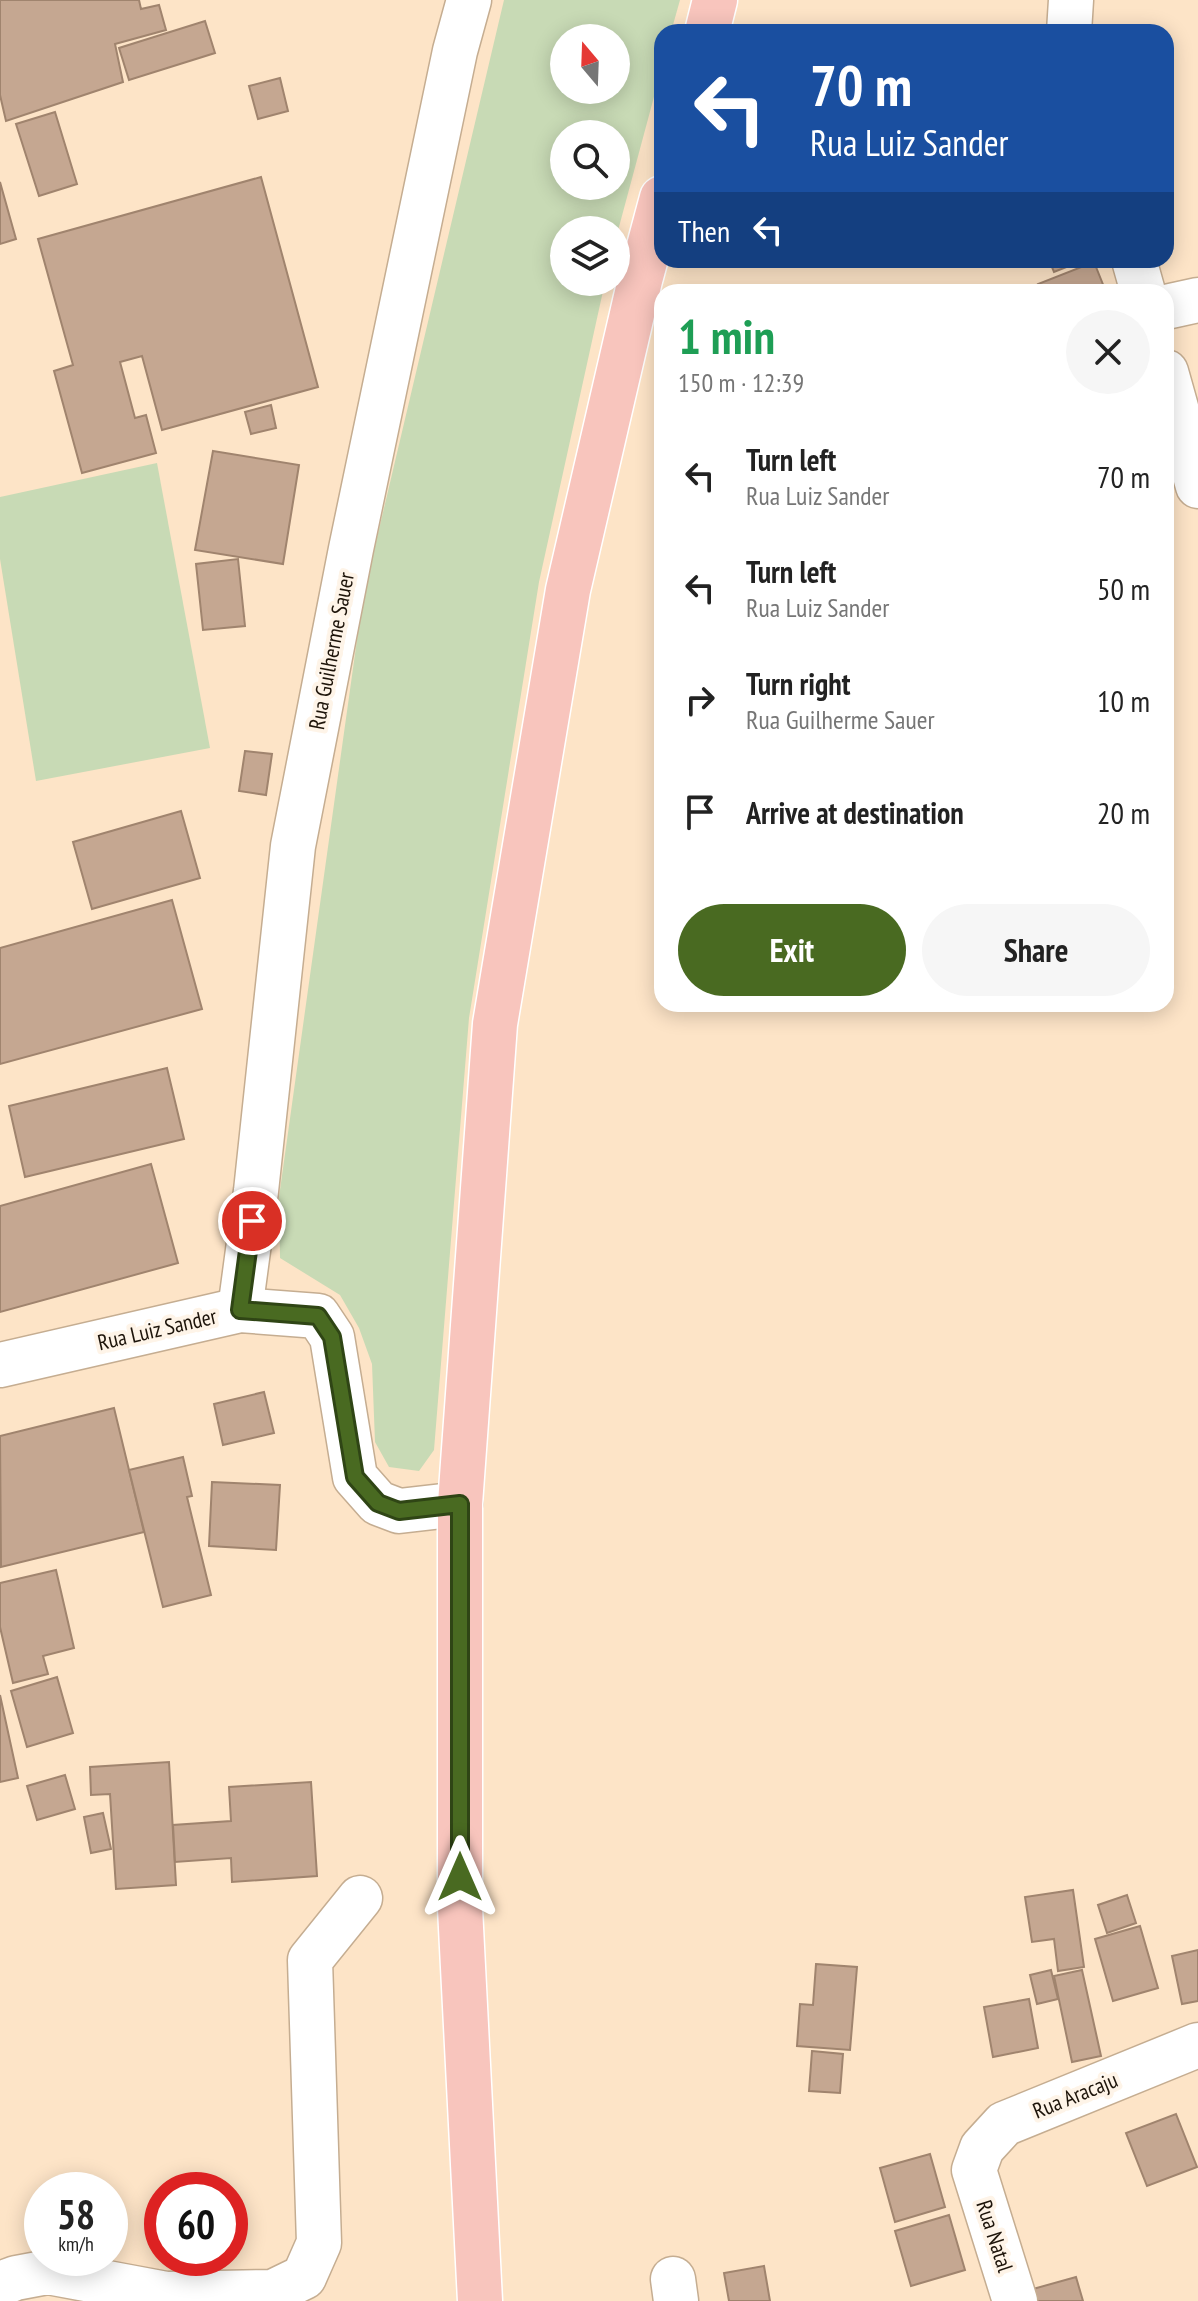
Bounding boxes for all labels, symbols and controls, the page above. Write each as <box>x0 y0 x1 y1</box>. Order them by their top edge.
north arrow <box>550 24 630 104</box>
map controls <box>550 24 630 296</box>
text: 70 m <box>810 49 912 121</box>
icon: left <box>678 56 782 160</box>
text: Rua Luiz Sander <box>810 119 1008 166</box>
button: search <box>550 120 630 200</box>
icon: left <box>746 208 790 252</box>
text: Then <box>678 211 730 250</box>
button: layers <box>550 216 630 296</box>
text: 1 min <box>678 305 775 367</box>
button: close <box>1066 310 1150 394</box>
text: 150 m · 12:39 <box>678 366 804 399</box>
text: Turn left <box>746 440 836 479</box>
icon: left <box>678 454 722 498</box>
text: 70 m <box>1097 457 1150 496</box>
text: Rua Luiz Sander <box>746 479 889 512</box>
text: Turn left <box>746 552 836 591</box>
icon: left <box>678 566 722 610</box>
text: 50 m <box>1097 569 1150 608</box>
street label: Rua Guilherme Sauer <box>302 570 360 732</box>
text: Rua Luiz Sander <box>746 591 889 624</box>
text: Turn right <box>746 664 850 703</box>
icon: right <box>678 678 722 722</box>
text: 10 m <box>1097 681 1150 720</box>
text: Rua Guilherme Sauer <box>746 703 935 736</box>
icon: arrive <box>678 790 722 834</box>
text: Arrive at destination <box>746 793 964 832</box>
text: 20 m <box>1097 793 1150 832</box>
button: Exit <box>678 904 906 996</box>
button: Share <box>922 904 1150 996</box>
pin <box>218 1187 286 1255</box>
icon: arrive <box>230 1199 274 1243</box>
street label: Rua Luiz Sander <box>95 1302 219 1356</box>
position arrow <box>418 1835 502 1919</box>
street label: Rua Aracaju <box>1028 2065 1122 2125</box>
speed limit sign: 60 <box>144 2172 248 2276</box>
text: 58 <box>57 2188 95 2240</box>
street label: Rua Natal <box>970 2196 1020 2276</box>
text: km/h <box>58 2231 94 2257</box>

